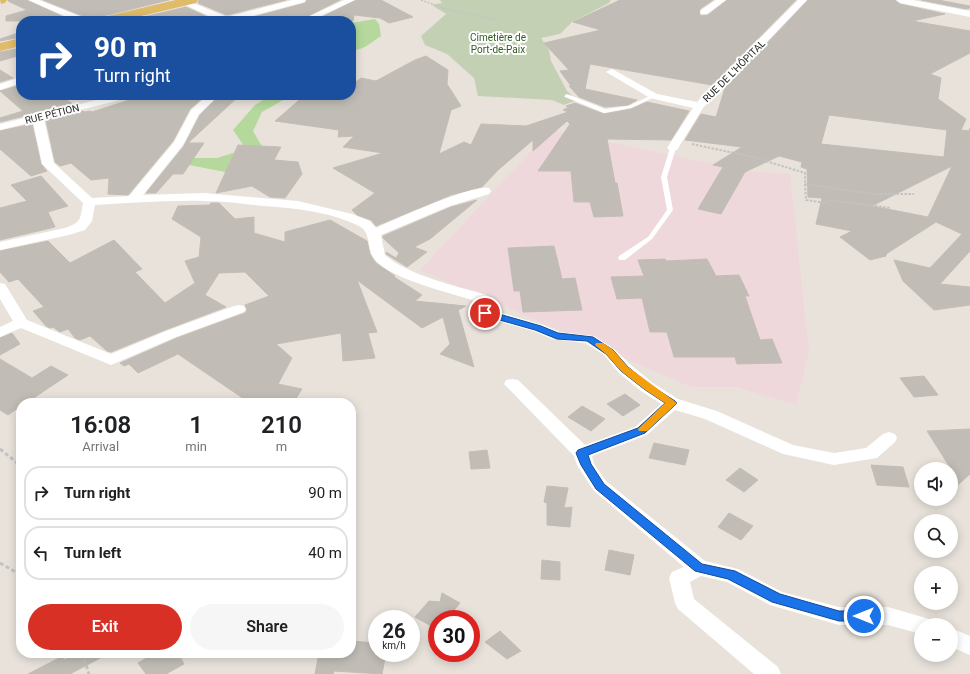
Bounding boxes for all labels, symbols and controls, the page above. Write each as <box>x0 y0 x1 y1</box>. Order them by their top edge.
text: 90 m <box>94 31 157 64</box>
icon: right <box>28 32 80 84</box>
park label: Cimetière de Port-de-Paix <box>470 32 526 55</box>
street label: RUE DE L'HÔPITAL <box>700 37 768 104</box>
text: Turn right <box>94 65 171 86</box>
street label: RUE PÉTION <box>23 101 80 126</box>
pin <box>468 296 502 330</box>
icon: arrive <box>474 302 496 324</box>
text: 16:08 <box>70 411 131 439</box>
text: 1 <box>189 411 203 439</box>
text: 210 <box>261 411 302 439</box>
text: Arrival <box>82 439 119 454</box>
text: min <box>185 439 207 454</box>
text: m <box>276 439 287 454</box>
map controls <box>914 462 958 662</box>
button: sound <box>914 462 958 506</box>
icon: right <box>30 482 52 504</box>
text: Turn right <box>64 484 130 502</box>
text: 90 m <box>308 484 342 502</box>
button: search <box>914 514 958 558</box>
icon: left <box>30 542 52 564</box>
text: Turn left <box>64 544 121 562</box>
text: 40 m <box>308 544 342 562</box>
button: + <box>914 566 958 610</box>
position arrow <box>843 595 885 637</box>
button: Exit <box>28 604 182 650</box>
button: Share <box>190 604 344 650</box>
speed limit sign: 30 <box>428 610 480 662</box>
button: − <box>914 618 958 662</box>
text: 26 <box>383 619 405 643</box>
text: km/h <box>382 640 406 651</box>

